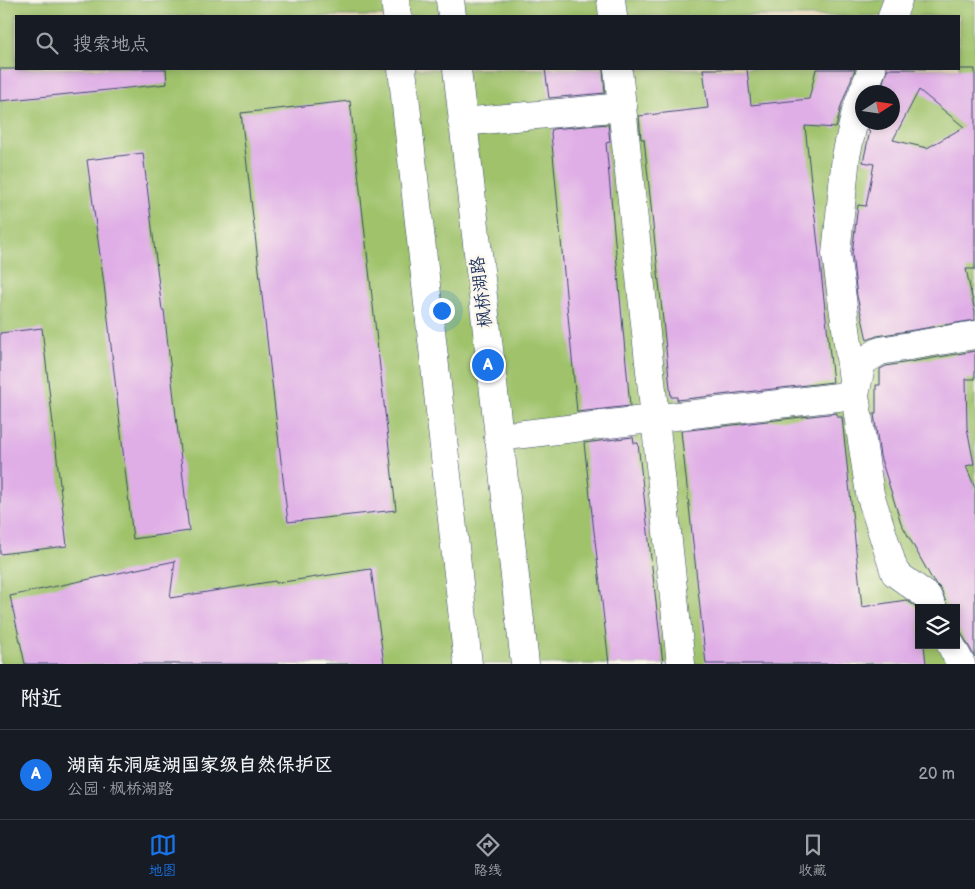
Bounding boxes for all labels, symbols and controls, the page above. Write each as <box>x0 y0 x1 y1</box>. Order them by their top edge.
search box <box>15 15 960 70</box>
icon: search <box>33 29 61 57</box>
text: 搜索地点 <box>73 33 149 56</box>
north arrow <box>855 85 900 130</box>
street label: 枫桥湖路 <box>467 255 496 329</box>
your location <box>429 298 455 324</box>
pin: A <box>472 346 504 384</box>
map controls <box>915 604 960 649</box>
button: layers <box>915 604 960 649</box>
text: 附近 <box>20 686 62 711</box>
text: 湖南东洞庭湖国家级自然保护区 <box>67 754 333 777</box>
text: A <box>31 765 41 784</box>
text: 20 m <box>919 765 955 784</box>
text: 公园 · 枫桥湖路 <box>67 780 173 799</box>
tab: 地图 <box>149 831 177 879</box>
tab: 路线 <box>474 831 502 879</box>
tab: 收藏 <box>799 831 827 879</box>

